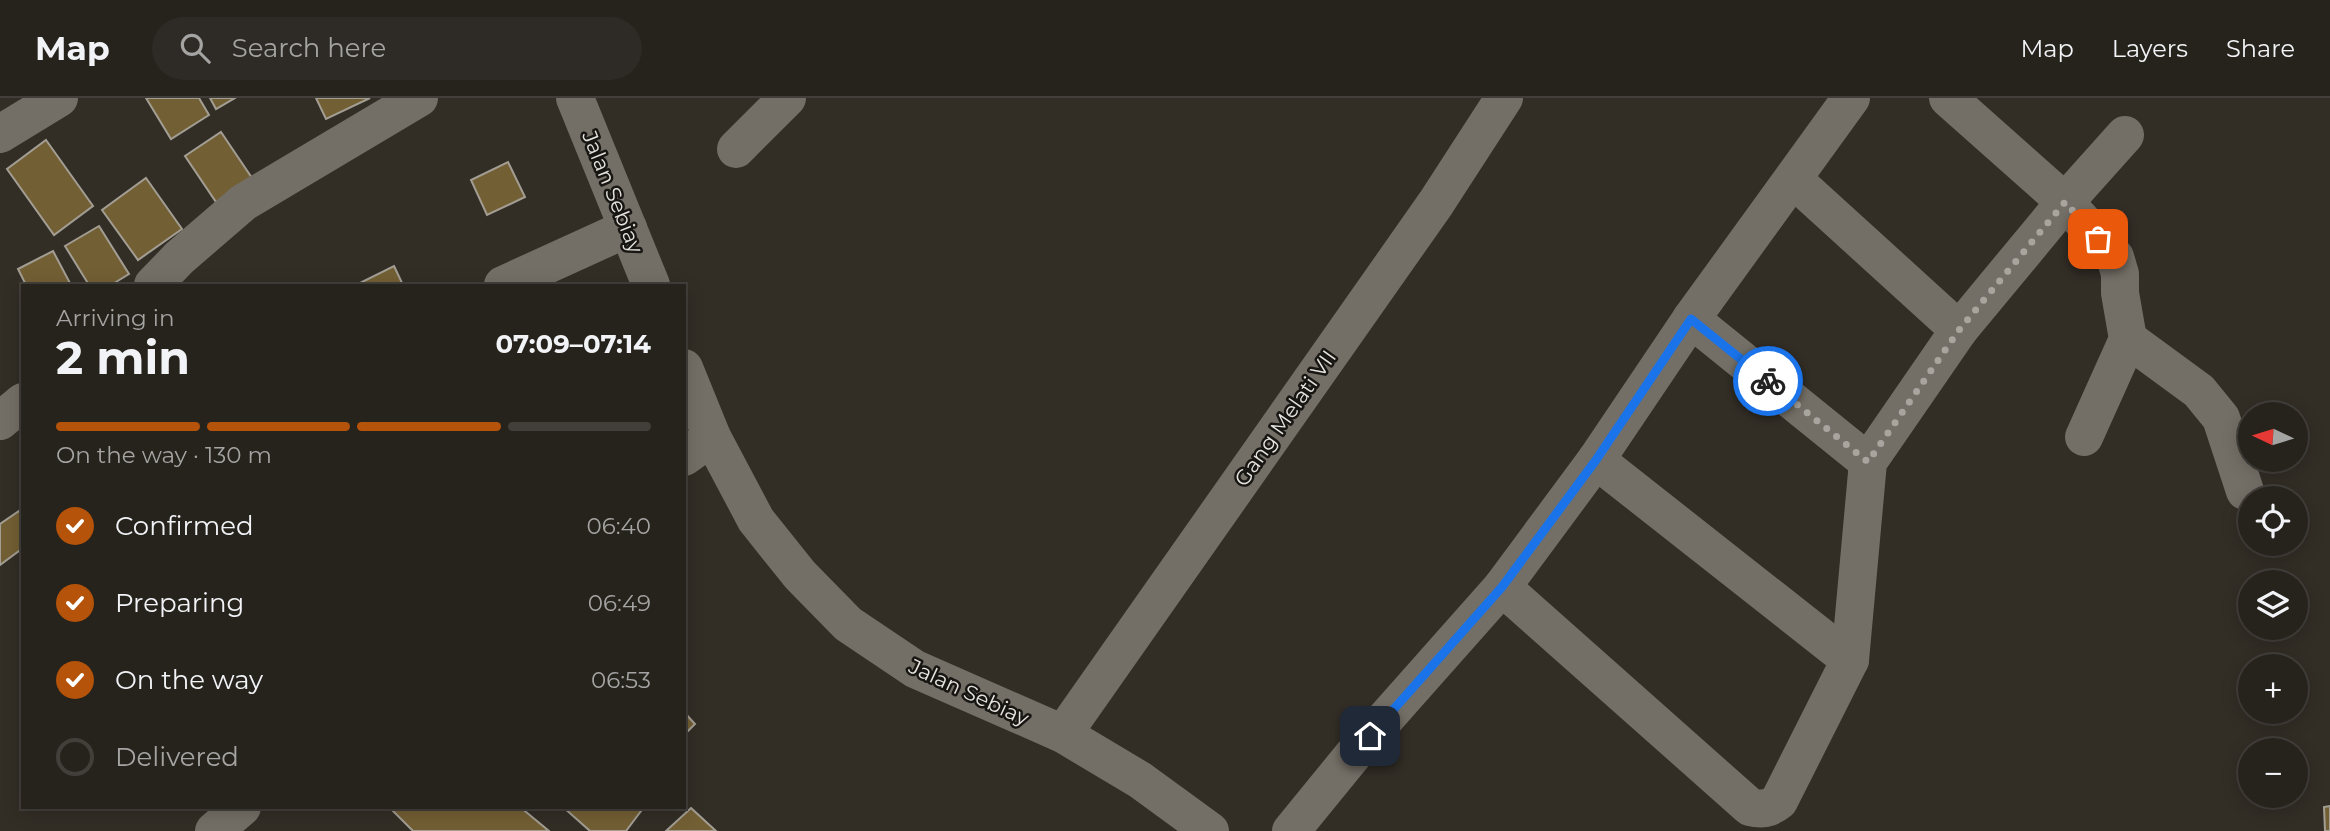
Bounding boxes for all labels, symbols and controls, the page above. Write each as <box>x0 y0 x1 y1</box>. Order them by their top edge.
search box <box>152 17 642 80</box>
text: Map <box>35 28 110 68</box>
icon: search <box>176 29 214 67</box>
text: Search here <box>232 32 386 64</box>
text: Map <box>2020 34 2074 63</box>
text: Layers <box>2112 34 2188 63</box>
text: Share <box>2226 34 2295 63</box>
street label: Jalan Sebiay <box>577 126 649 257</box>
pin <box>2068 209 2128 269</box>
icon: bag <box>2079 220 2117 258</box>
text: Arriving in <box>56 304 175 332</box>
text: 07:09–07:14 <box>496 328 651 360</box>
text: 2 min <box>56 329 190 386</box>
street label: Gang Melati VII <box>1229 345 1341 491</box>
courier <box>1733 346 1803 416</box>
icon: bike <box>1749 362 1787 400</box>
north arrow <box>2238 402 2308 472</box>
map controls <box>2238 402 2308 808</box>
text: On the way · 130 m <box>56 441 272 469</box>
button: locate <box>2238 486 2308 556</box>
icon: check <box>56 507 94 545</box>
text: Confirmed <box>115 510 254 542</box>
text: 06:40 <box>586 512 651 540</box>
button: layers <box>2238 570 2308 640</box>
icon: check <box>56 584 94 622</box>
text: Preparing <box>115 587 244 619</box>
text: 06:49 <box>588 589 651 617</box>
street label: Jalan Sebiay <box>904 653 1034 731</box>
button: + <box>2238 654 2308 724</box>
icon: check <box>56 661 94 699</box>
text: On the way <box>115 664 263 696</box>
text: 06:53 <box>591 666 651 694</box>
pin <box>1340 706 1400 766</box>
icon: home <box>1351 717 1389 755</box>
button: − <box>2238 738 2308 808</box>
text: Delivered <box>115 741 239 773</box>

